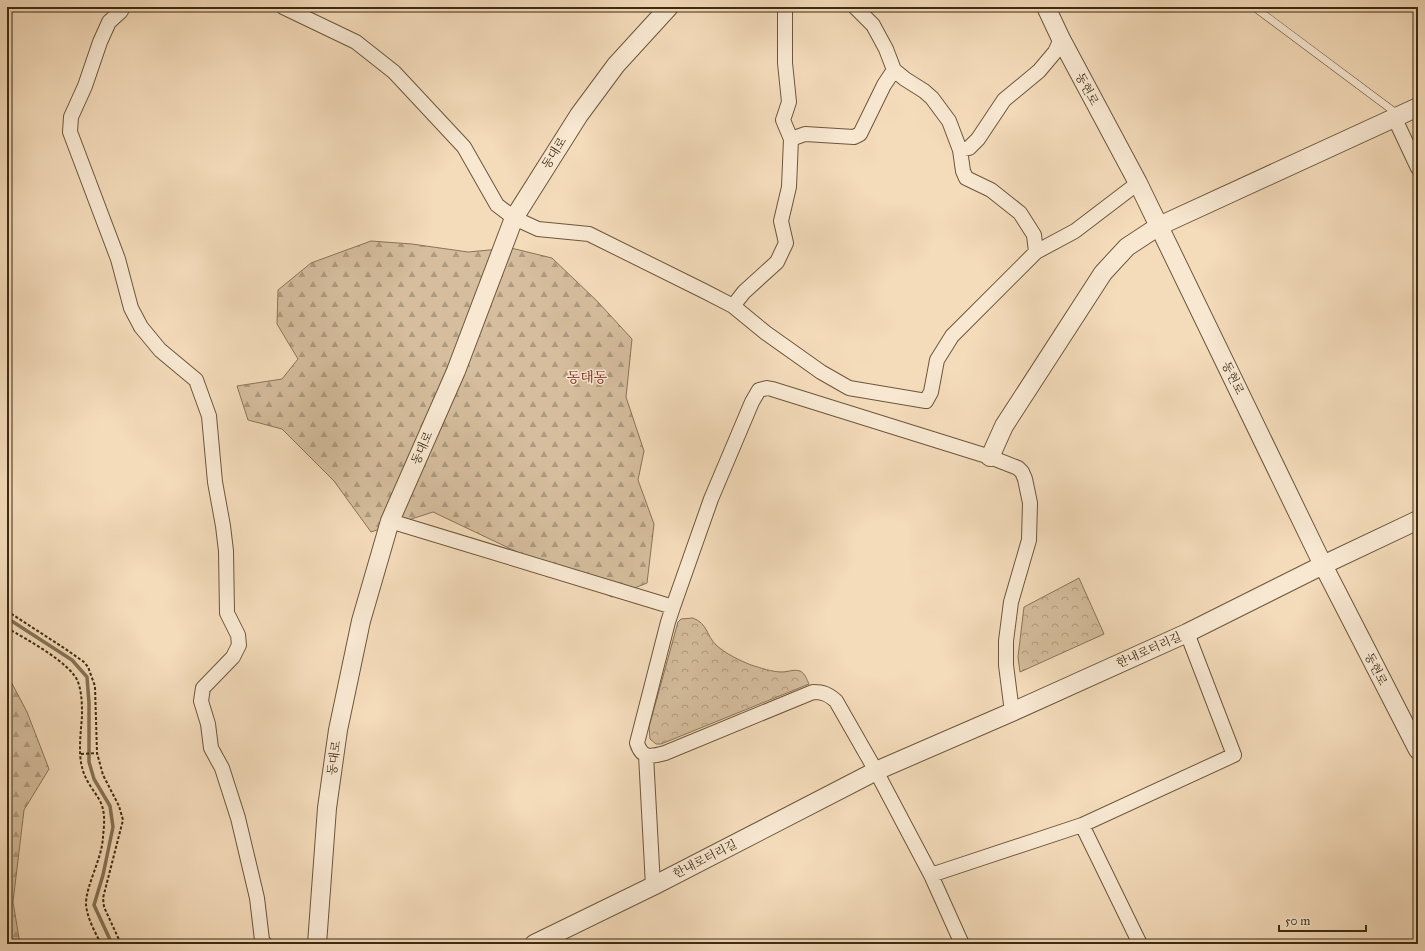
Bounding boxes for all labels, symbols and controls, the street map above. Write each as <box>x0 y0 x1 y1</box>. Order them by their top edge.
street label: 동현로 <box>1073 70 1102 108</box>
street label: 동대로 <box>539 134 569 171</box>
street label: 동현로 <box>1219 359 1247 397</box>
district label: 동대동 <box>567 369 608 386</box>
street label: 동대로 <box>409 429 436 467</box>
street label: 한내로터리길 <box>1114 629 1184 671</box>
street label: 동현로 <box>1362 650 1390 688</box>
street label: 동대로 <box>325 739 343 776</box>
street label: 한내로터리길 <box>671 837 739 881</box>
scale bar <box>1279 907 1366 933</box>
text: 50 m <box>1285 914 1310 928</box>

